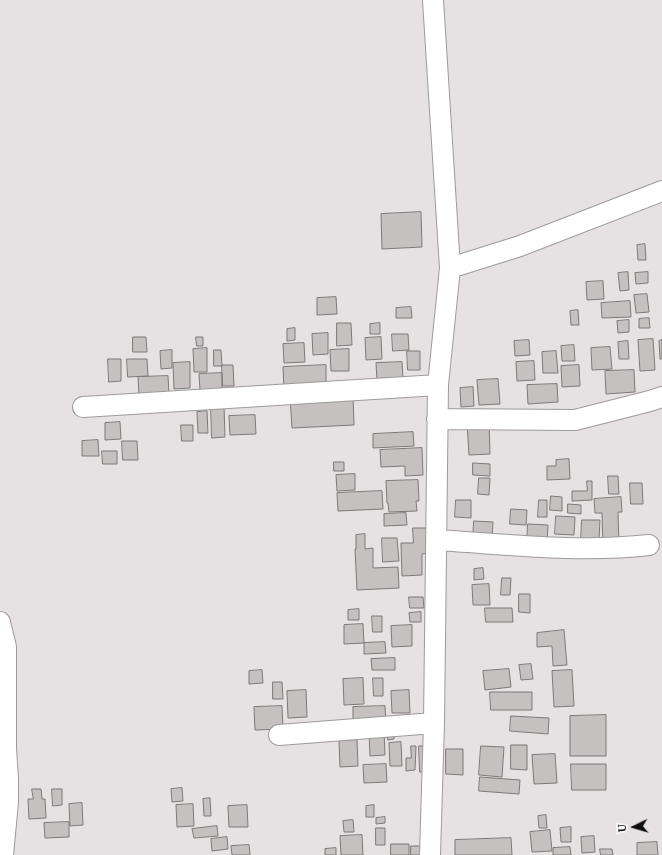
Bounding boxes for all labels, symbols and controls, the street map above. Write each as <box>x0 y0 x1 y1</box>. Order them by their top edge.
north arrow <box>614 807 654 847</box>
text: U <box>615 824 629 833</box>

